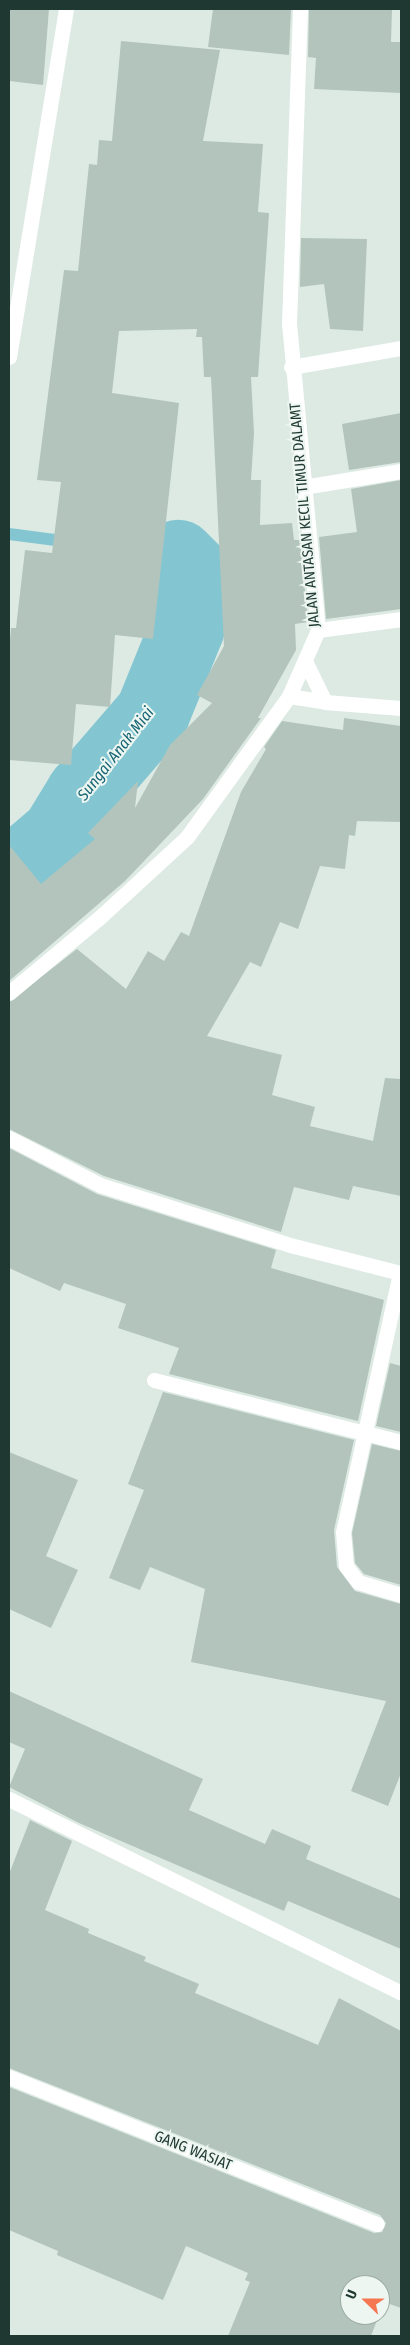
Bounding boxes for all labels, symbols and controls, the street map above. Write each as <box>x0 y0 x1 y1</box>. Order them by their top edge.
street label: JALAN ANTASAN KECIL TIMUR DALAMT <box>286 402 324 628</box>
water label: Sungai Anak Miai <box>74 704 158 804</box>
street label: GANG WASIAT <box>151 2127 235 2175</box>
north arrow <box>340 2275 390 2325</box>
text: U <box>342 2288 361 2302</box>

